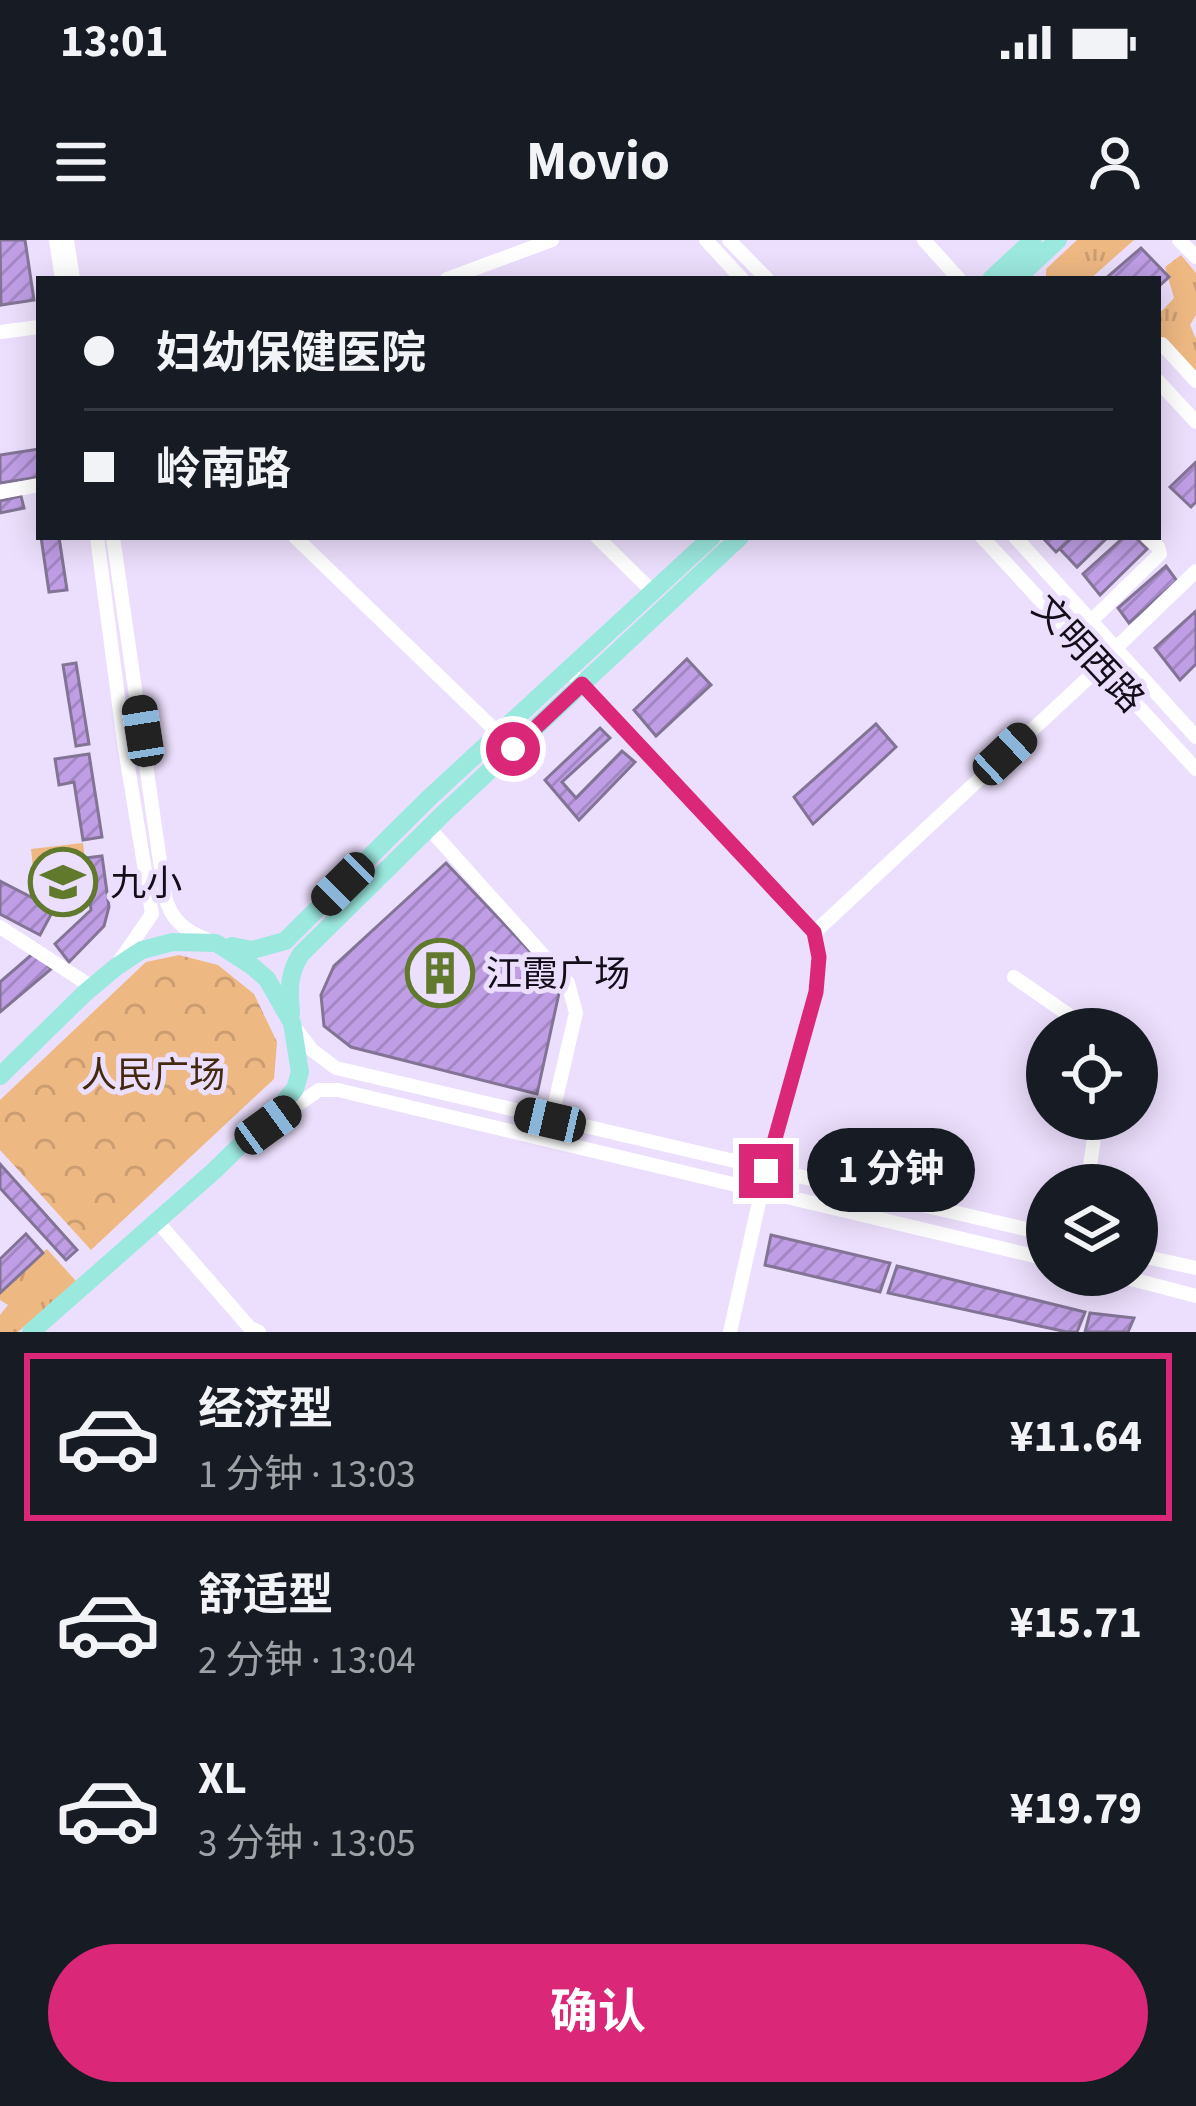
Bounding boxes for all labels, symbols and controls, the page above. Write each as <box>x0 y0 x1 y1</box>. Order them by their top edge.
text: 13:01 <box>60 10 169 74</box>
text: Movio <box>526 124 670 201</box>
icon: menu <box>48 129 114 195</box>
icon: person <box>1082 129 1148 195</box>
text: 妇幼保健医院 <box>156 322 426 386</box>
text: 岭南路 <box>156 438 291 502</box>
street label: 文明西路 <box>1020 584 1156 724</box>
car <box>120 693 166 769</box>
car <box>966 716 1044 792</box>
route start <box>486 722 540 776</box>
car <box>305 846 381 922</box>
school or university icon: 九小 <box>28 847 98 917</box>
place label: 九小 <box>110 858 182 909</box>
building icon: 江霞广场 <box>405 938 475 1008</box>
place label: 江霞广场 <box>486 949 630 1000</box>
map controls <box>1026 1008 1158 1296</box>
button: locate <box>1026 1008 1158 1140</box>
park label: 人民广场 <box>81 1050 225 1101</box>
car <box>228 1089 308 1161</box>
car <box>511 1094 589 1146</box>
callout: 1 分钟 <box>808 1129 976 1213</box>
text: 1 分钟 <box>838 1142 944 1198</box>
route end <box>739 1144 793 1198</box>
button: layers <box>1026 1164 1158 1296</box>
text: 经济型 <box>198 1378 333 1442</box>
icon: car <box>54 1383 162 1491</box>
text: ¥11.64 <box>1010 1405 1142 1469</box>
text: 1 分钟 · 13:03 <box>198 1447 416 1503</box>
text: 舒适型 <box>198 1564 333 1628</box>
icon: car <box>54 1569 162 1677</box>
text: ¥15.71 <box>1010 1591 1142 1655</box>
text: 2 分钟 · 13:04 <box>198 1633 416 1689</box>
text: XL <box>198 1747 247 1811</box>
icon: car <box>54 1755 162 1863</box>
text: ¥19.79 <box>1010 1777 1142 1841</box>
text: 3 分钟 · 13:05 <box>198 1816 416 1872</box>
button: 确认 <box>48 1944 1148 2082</box>

